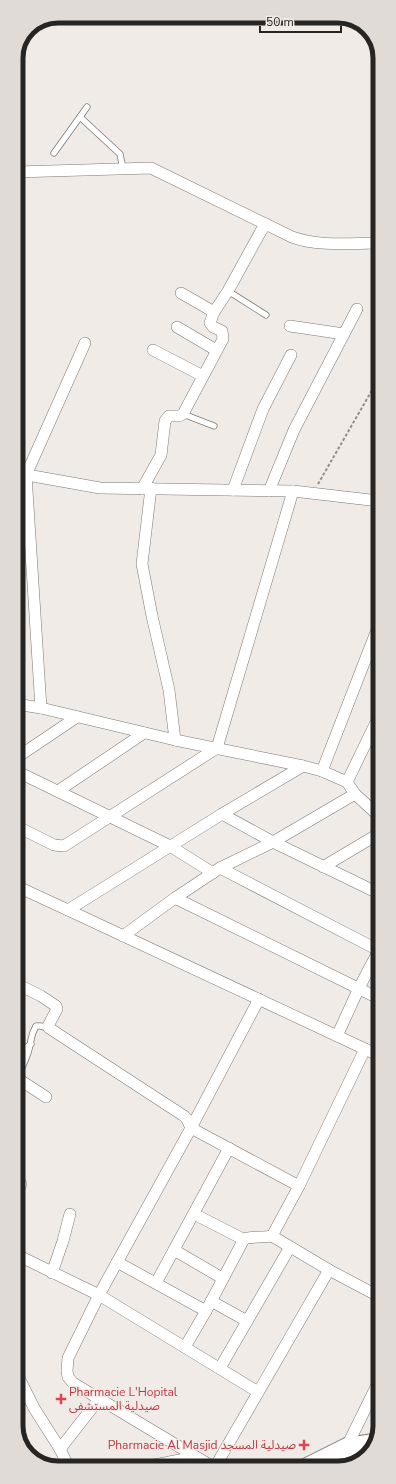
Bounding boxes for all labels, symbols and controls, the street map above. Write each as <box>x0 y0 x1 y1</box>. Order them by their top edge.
scale bar <box>260 8 341 34</box>
text: 50 m <box>266 14 294 30</box>
place label: Pharmacie L'Hopital صيدلية المستشفى <box>69 1384 178 1414</box>
marker: Pharmacie L'Hopital صيدلية المستشفى <box>56 1394 66 1404</box>
place label: Pharmacie Al Masjid صيدلية المسجد <box>108 1437 296 1453</box>
marker: Pharmacie Al Masjid صيدلية المسجد <box>299 1440 309 1450</box>

